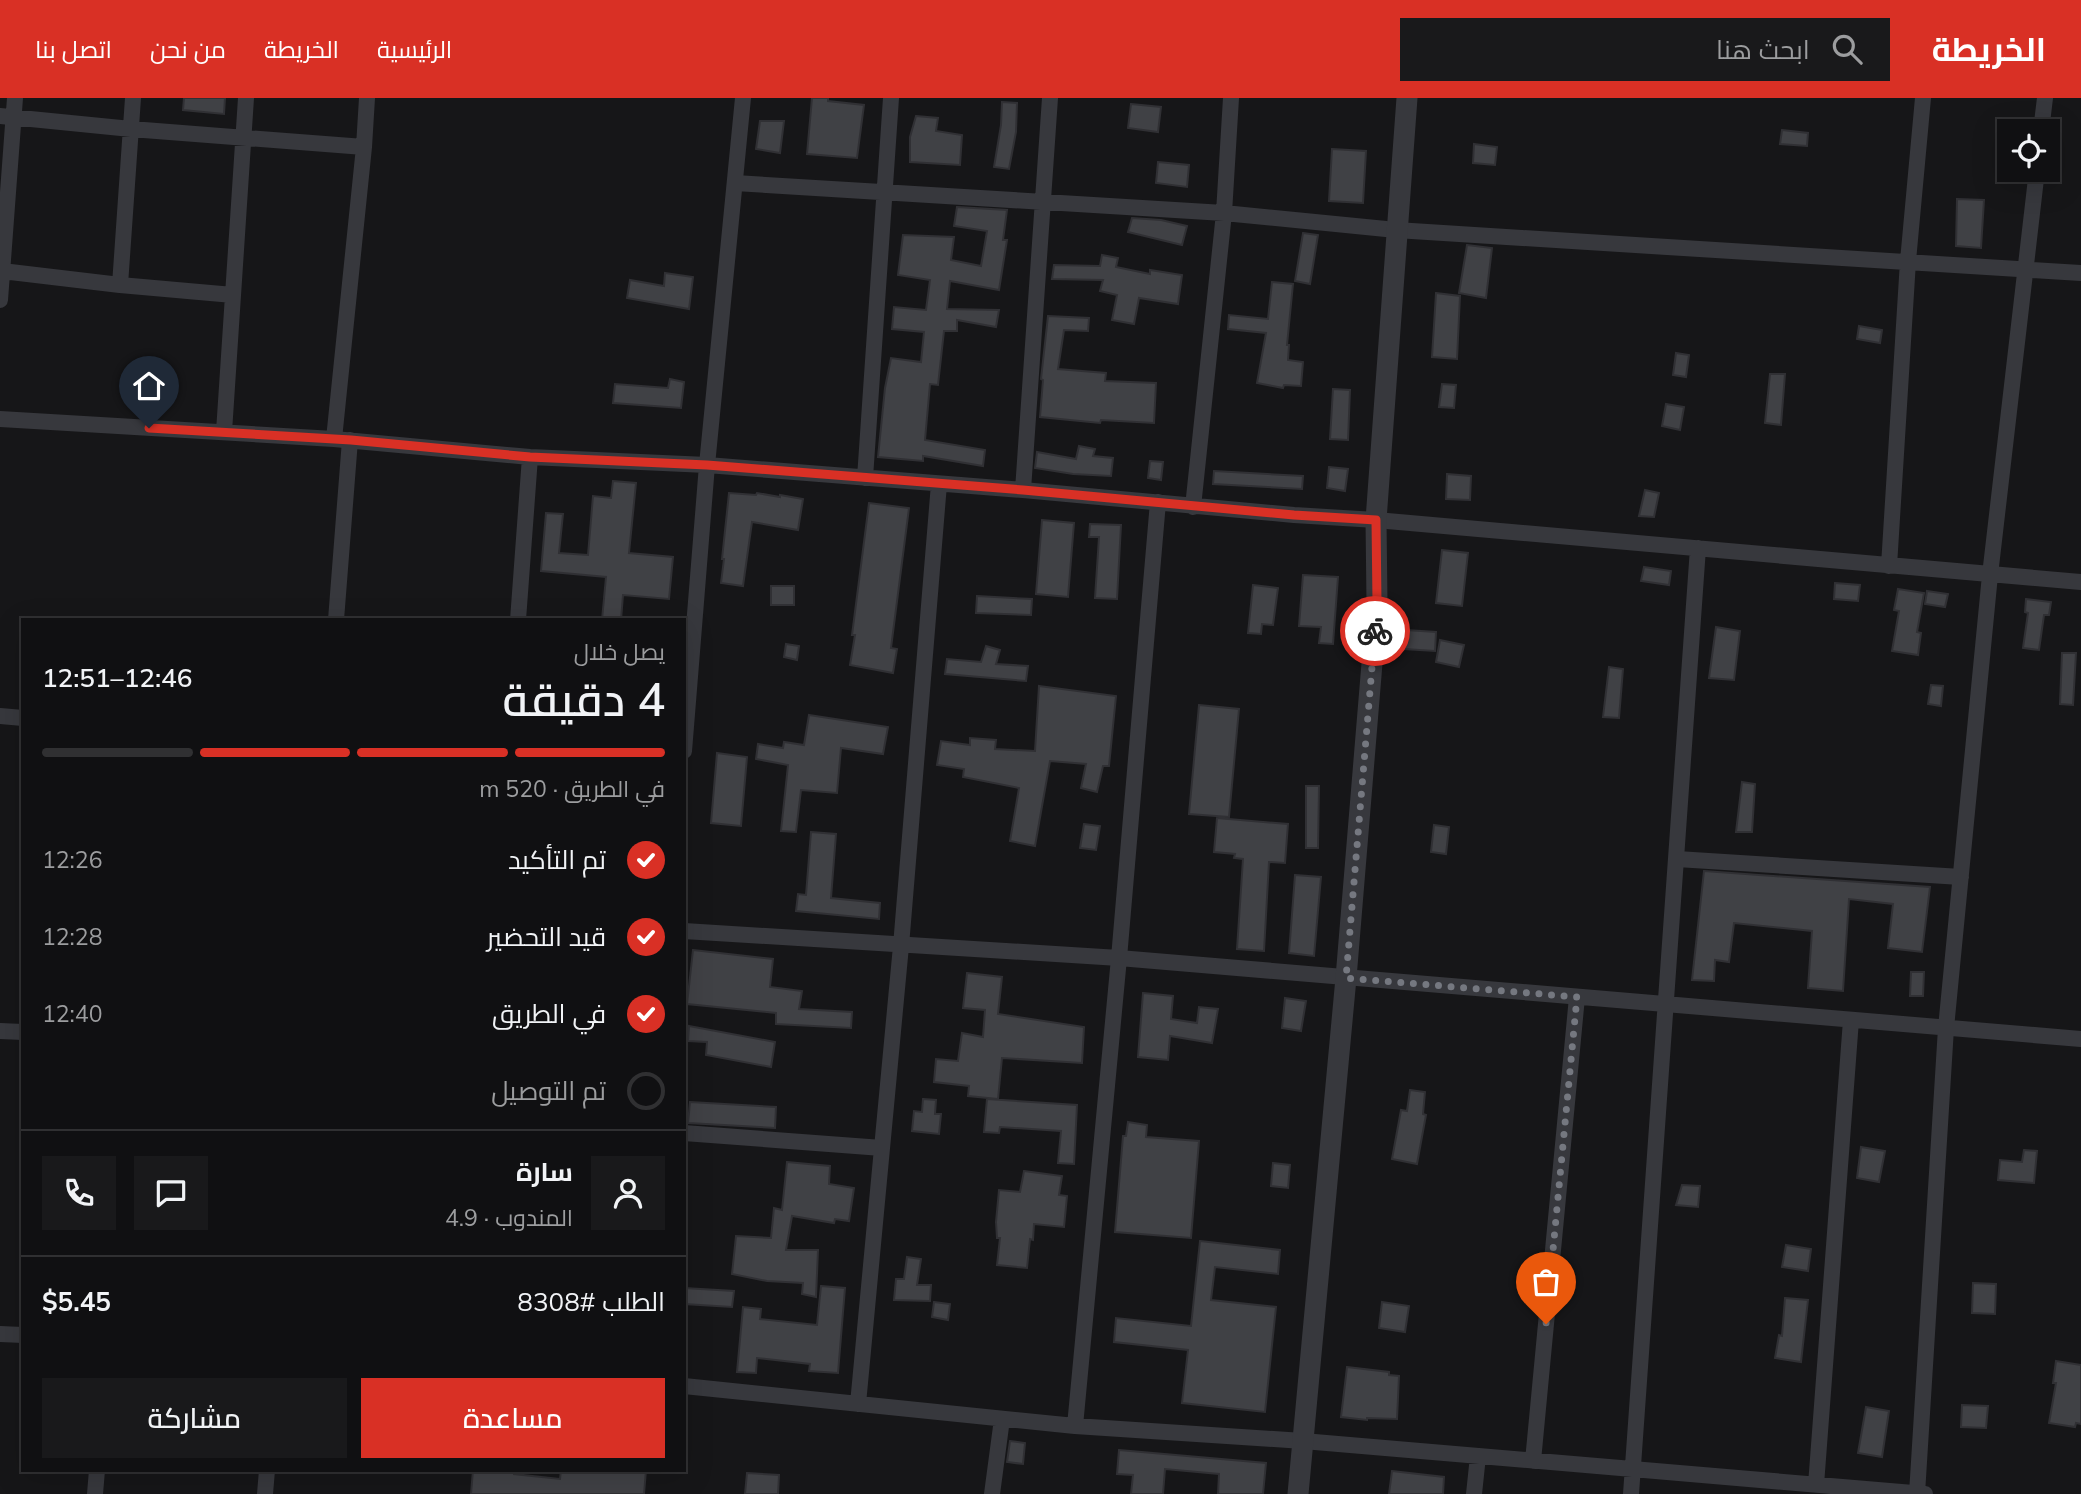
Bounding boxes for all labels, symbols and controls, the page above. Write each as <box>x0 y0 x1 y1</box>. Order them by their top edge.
search box <box>1400 18 1890 81</box>
text: الخريطة <box>1932 28 2046 69</box>
icon: search <box>1828 30 1866 68</box>
text: ابحث هنا <box>1716 33 1810 66</box>
text: اتصل بنا <box>35 34 112 64</box>
text: من نحن <box>150 34 226 64</box>
text: الخريطة <box>264 34 339 64</box>
text: الرئيسية <box>377 34 452 64</box>
map controls <box>1997 119 2060 182</box>
button: locate <box>1997 119 2060 182</box>
pin <box>119 356 179 428</box>
icon: home <box>130 367 168 405</box>
courier <box>1340 596 1410 666</box>
icon: bike <box>1356 612 1394 650</box>
text: يصل خلال <box>574 637 665 666</box>
text: 12:46–12:51 <box>42 661 192 694</box>
text: 4 دقيقة <box>503 670 665 728</box>
text: في الطريق · 520 m <box>479 774 665 803</box>
icon: check <box>627 841 665 879</box>
text: تم التأكيد <box>508 843 606 876</box>
text: 12:26 <box>42 845 102 874</box>
icon: check <box>627 918 665 956</box>
text: قيد التحضير <box>487 920 606 953</box>
text: 12:28 <box>42 922 102 951</box>
icon: check <box>627 995 665 1033</box>
text: في الطريق <box>492 997 606 1030</box>
text: 12:40 <box>42 999 102 1028</box>
text: تم التوصيل <box>491 1074 606 1107</box>
text: سارة <box>516 1155 573 1188</box>
button: phone <box>42 1156 116 1230</box>
button: chat <box>134 1156 208 1230</box>
button: person <box>591 1156 665 1230</box>
text: المندوب · 4.9 <box>445 1203 573 1232</box>
pin <box>1516 1252 1576 1324</box>
icon: bag <box>1527 1263 1565 1301</box>
text: $5.45 <box>42 1285 111 1318</box>
text: الطلب #8308 <box>517 1285 665 1318</box>
button: مشاركة <box>42 1378 347 1458</box>
button: مساعدة <box>361 1378 665 1458</box>

